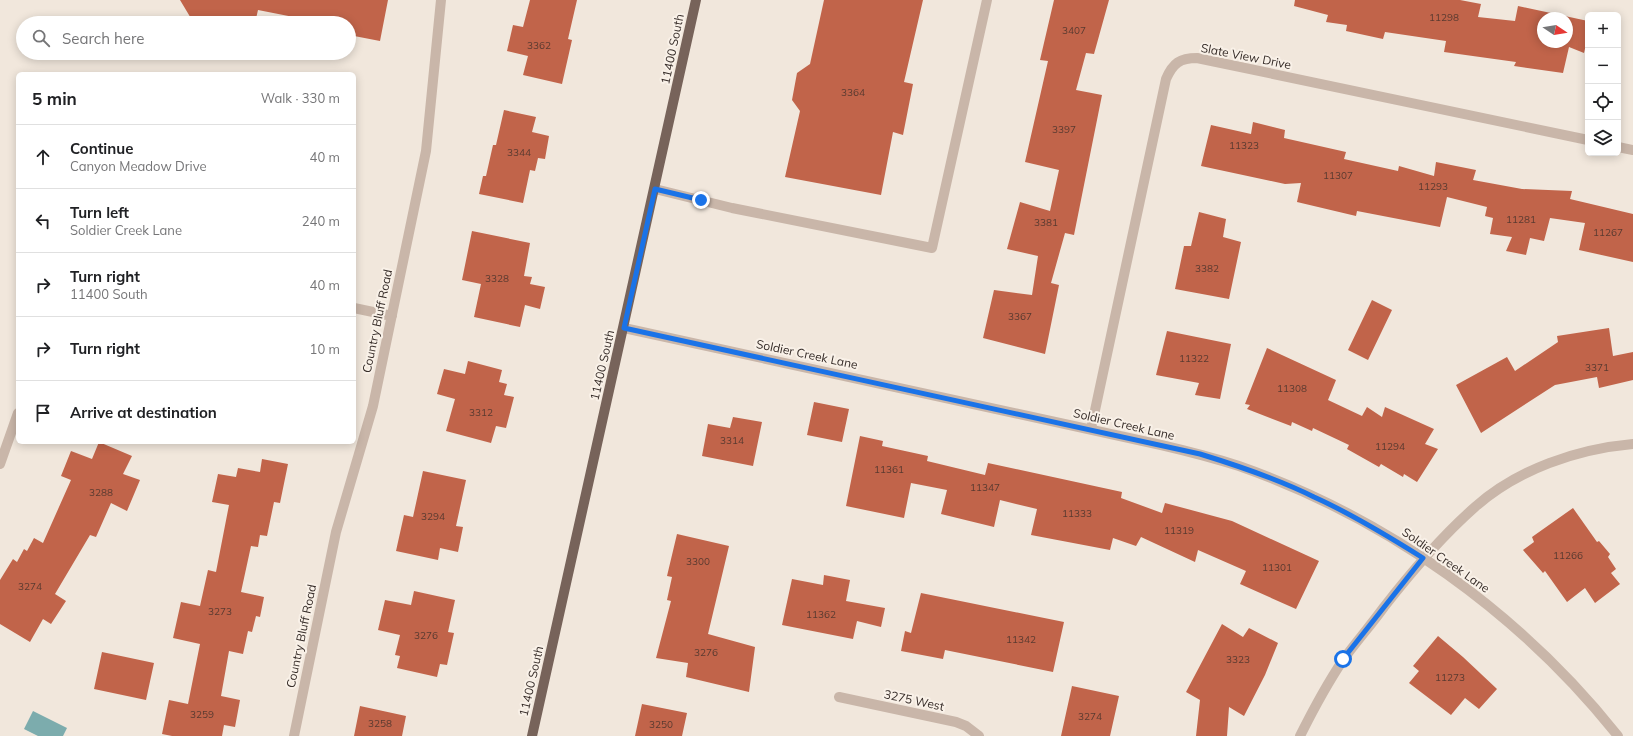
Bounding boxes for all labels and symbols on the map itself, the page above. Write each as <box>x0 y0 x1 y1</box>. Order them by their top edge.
house number: 11298 <box>1429 11 1459 24</box>
street label: 11400 South <box>657 12 687 86</box>
north arrow <box>1537 12 1573 48</box>
house number: 3407 <box>1062 24 1086 37</box>
house number: 3362 <box>527 39 551 52</box>
street label: Slate View Drive <box>1200 40 1292 72</box>
house number: 3364 <box>841 86 865 99</box>
house number: 3397 <box>1052 123 1076 136</box>
house number: 11323 <box>1229 139 1259 152</box>
house number: 3344 <box>507 146 531 159</box>
house number: 11307 <box>1323 169 1353 182</box>
house number: 11293 <box>1418 180 1448 193</box>
route end <box>692 191 710 209</box>
house number: 11281 <box>1506 213 1536 226</box>
house number: 3381 <box>1034 216 1058 229</box>
house number: 11267 <box>1593 226 1623 239</box>
house number: 3382 <box>1195 262 1219 275</box>
street label: Country Bluff Road <box>359 268 395 374</box>
house number: 3328 <box>485 272 509 285</box>
house number: 3367 <box>1008 310 1032 323</box>
street label: 11400 South <box>587 328 617 402</box>
street label: Soldier Creek Lane <box>755 336 859 372</box>
house number: 11322 <box>1179 352 1209 365</box>
house number: 3371 <box>1585 361 1609 374</box>
house number: 11308 <box>1277 382 1307 395</box>
street label: Soldier Creek Lane <box>1072 405 1176 443</box>
house number: 3312 <box>469 406 493 419</box>
house number: 3314 <box>720 434 744 447</box>
house number: 11294 <box>1375 440 1405 453</box>
house number: 11361 <box>874 463 904 476</box>
house number: 11347 <box>970 481 1000 494</box>
house number: 3288 <box>89 486 113 499</box>
house number: 11333 <box>1062 507 1092 520</box>
house number: 3294 <box>421 510 445 523</box>
house number: 11319 <box>1164 524 1194 537</box>
street label: Soldier Creek Lane <box>1399 524 1493 596</box>
house number: 11266 <box>1553 549 1583 562</box>
house number: 3300 <box>686 555 710 568</box>
house number: 11301 <box>1262 561 1292 574</box>
house number: 3274 <box>18 580 42 593</box>
street label: Country Bluff Road <box>283 583 319 689</box>
house number: 3273 <box>208 605 232 618</box>
house number: 11362 <box>806 608 836 621</box>
house number: 3276 <box>414 629 438 642</box>
house number: 11342 <box>1006 633 1036 646</box>
street label: 11400 South <box>516 644 546 718</box>
house number: 3276 <box>694 646 718 659</box>
route start <box>1334 650 1352 668</box>
house number: 3323 <box>1226 653 1250 666</box>
house number: 11273 <box>1435 671 1465 684</box>
street label: 3275 West <box>883 686 945 714</box>
house number: 3259 <box>190 708 214 721</box>
house number: 3274 <box>1078 710 1102 723</box>
house number: 3258 <box>368 717 392 730</box>
house number: 3250 <box>649 718 673 731</box>

